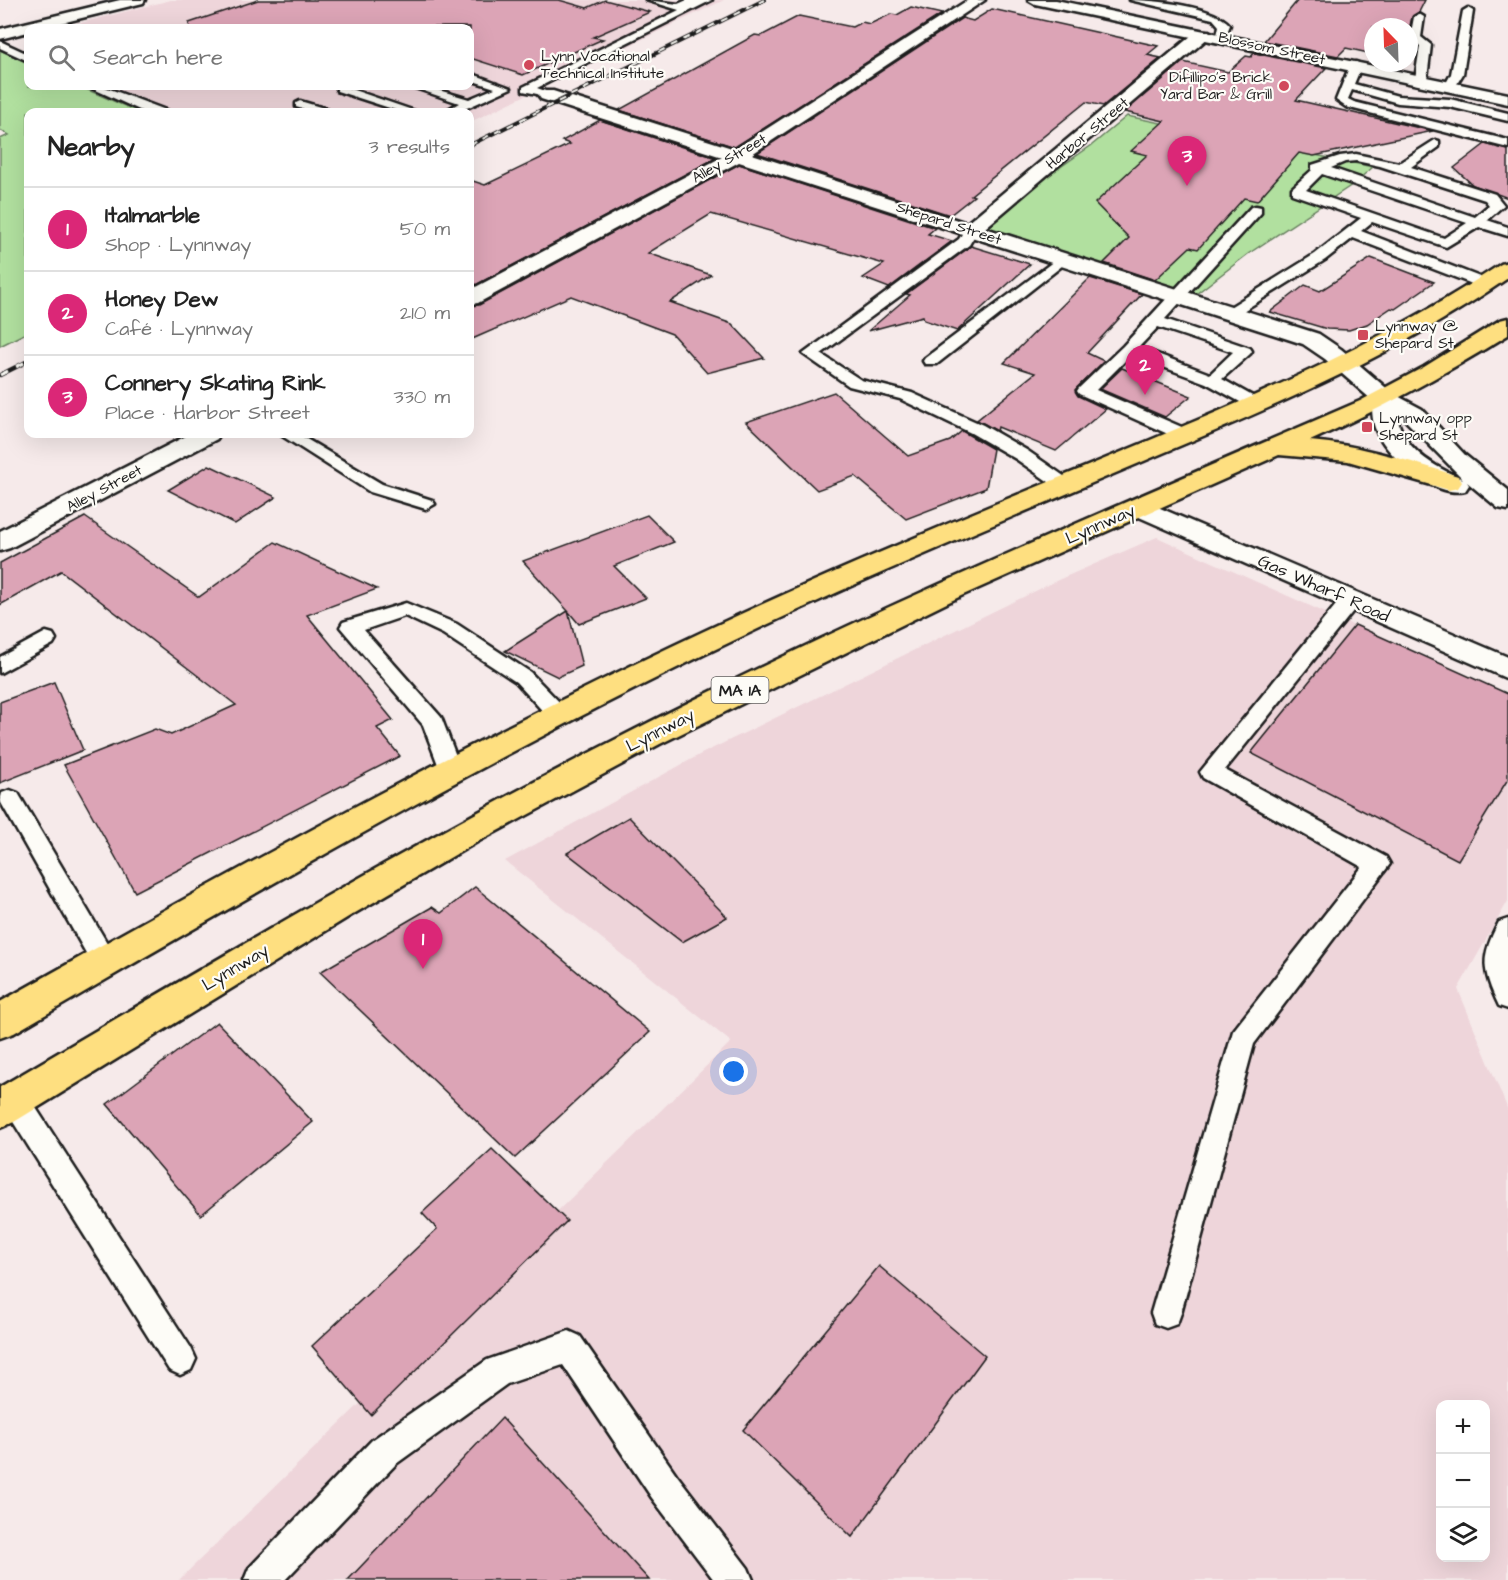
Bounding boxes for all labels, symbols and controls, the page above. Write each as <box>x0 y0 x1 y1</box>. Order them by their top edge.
north arrow <box>1364 18 1418 72</box>
search box <box>24 24 474 90</box>
street label: Blossom Street <box>1216 27 1327 70</box>
icon: search <box>45 41 78 74</box>
text: Search here <box>93 42 223 73</box>
place label: Lynn Vocational Technical Institute <box>541 46 664 84</box>
marker: Lynn Vocational Technical Institute <box>522 58 536 72</box>
place label: Difillipo's Brick Yard Bar & Grill <box>1160 67 1272 105</box>
marker: Difillipo's Brick Yard Bar & Grill <box>1277 79 1291 93</box>
street label: Harbor Street <box>1041 92 1133 174</box>
text: Nearby <box>48 129 135 165</box>
street label: Alley Street <box>688 129 771 189</box>
text: 3 results <box>368 133 450 161</box>
pin: 3 <box>1168 136 1206 186</box>
street label: Shepard Street <box>894 197 1004 250</box>
text: Italmarble <box>105 200 200 231</box>
text: 1 <box>66 215 69 243</box>
text: 50 m <box>400 215 450 243</box>
text: Shop · Lynnway <box>105 231 251 259</box>
text: Honey Dew <box>105 284 218 315</box>
text: 2 <box>62 299 73 327</box>
text: 210 m <box>400 299 450 327</box>
text: Café · Lynnway <box>105 315 253 343</box>
place label: Lynnway @ Shepard St <box>1375 316 1459 354</box>
marker: Lynnway @ Shepard St <box>1356 328 1370 342</box>
pin: 2 <box>1126 346 1164 395</box>
text: Connery Skating Rink <box>105 368 326 399</box>
text: 3 <box>62 383 73 411</box>
text: 330 m <box>393 383 450 411</box>
text: Place · Harbor Street <box>105 399 310 427</box>
place label: Lynnway opp Shepard St <box>1379 408 1472 446</box>
marker: Lynnway opp Shepard St <box>1360 420 1374 434</box>
street label: Alley Street <box>63 460 146 518</box>
street label: Lynnway <box>1061 498 1140 552</box>
street label: Gas Wharf Road <box>1254 548 1394 629</box>
road number: MA 1A <box>712 677 768 703</box>
street label: Lynnway <box>622 702 699 759</box>
pin: 1 <box>404 920 442 969</box>
street label: Lynnway <box>197 938 274 998</box>
your location <box>719 1057 748 1086</box>
map controls <box>1436 1400 1490 1562</box>
button: + <box>1436 1400 1490 1454</box>
button: − <box>1436 1454 1490 1508</box>
button: layers <box>1436 1508 1490 1562</box>

